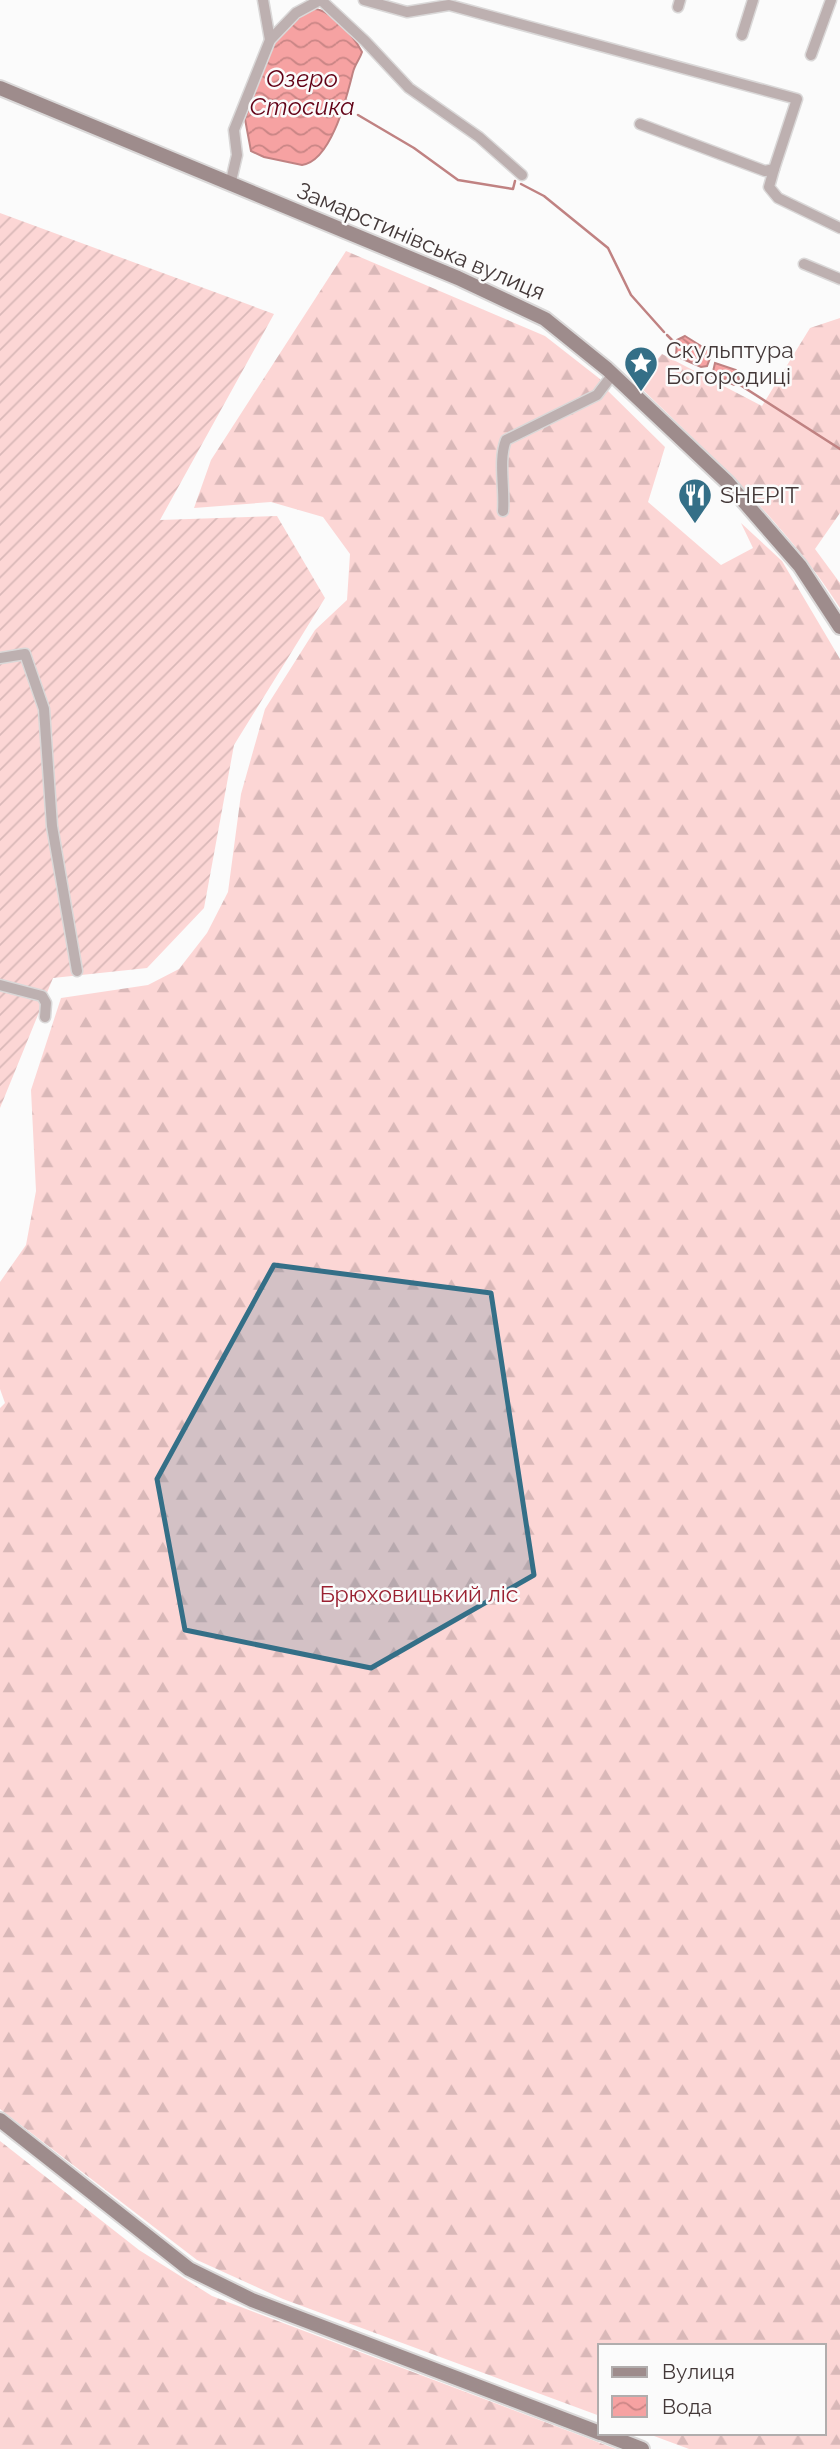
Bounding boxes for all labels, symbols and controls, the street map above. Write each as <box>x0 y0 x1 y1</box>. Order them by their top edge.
water label: Озеро Стосика <box>250 64 354 121</box>
street label: Замарстинівська вулиця <box>293 176 549 305</box>
place label: Скульптура Богородиці <box>666 336 794 389</box>
place icon: Скульптура Богородиці <box>622 344 660 393</box>
restaurant icon: SHEPIT <box>676 476 714 525</box>
place label: SHEPIT <box>720 481 799 508</box>
park label: Брюховицький ліс <box>320 1580 518 1607</box>
legend <box>598 2344 826 2435</box>
text: Вулиця <box>662 2359 735 2384</box>
text: Вода <box>662 2394 712 2419</box>

